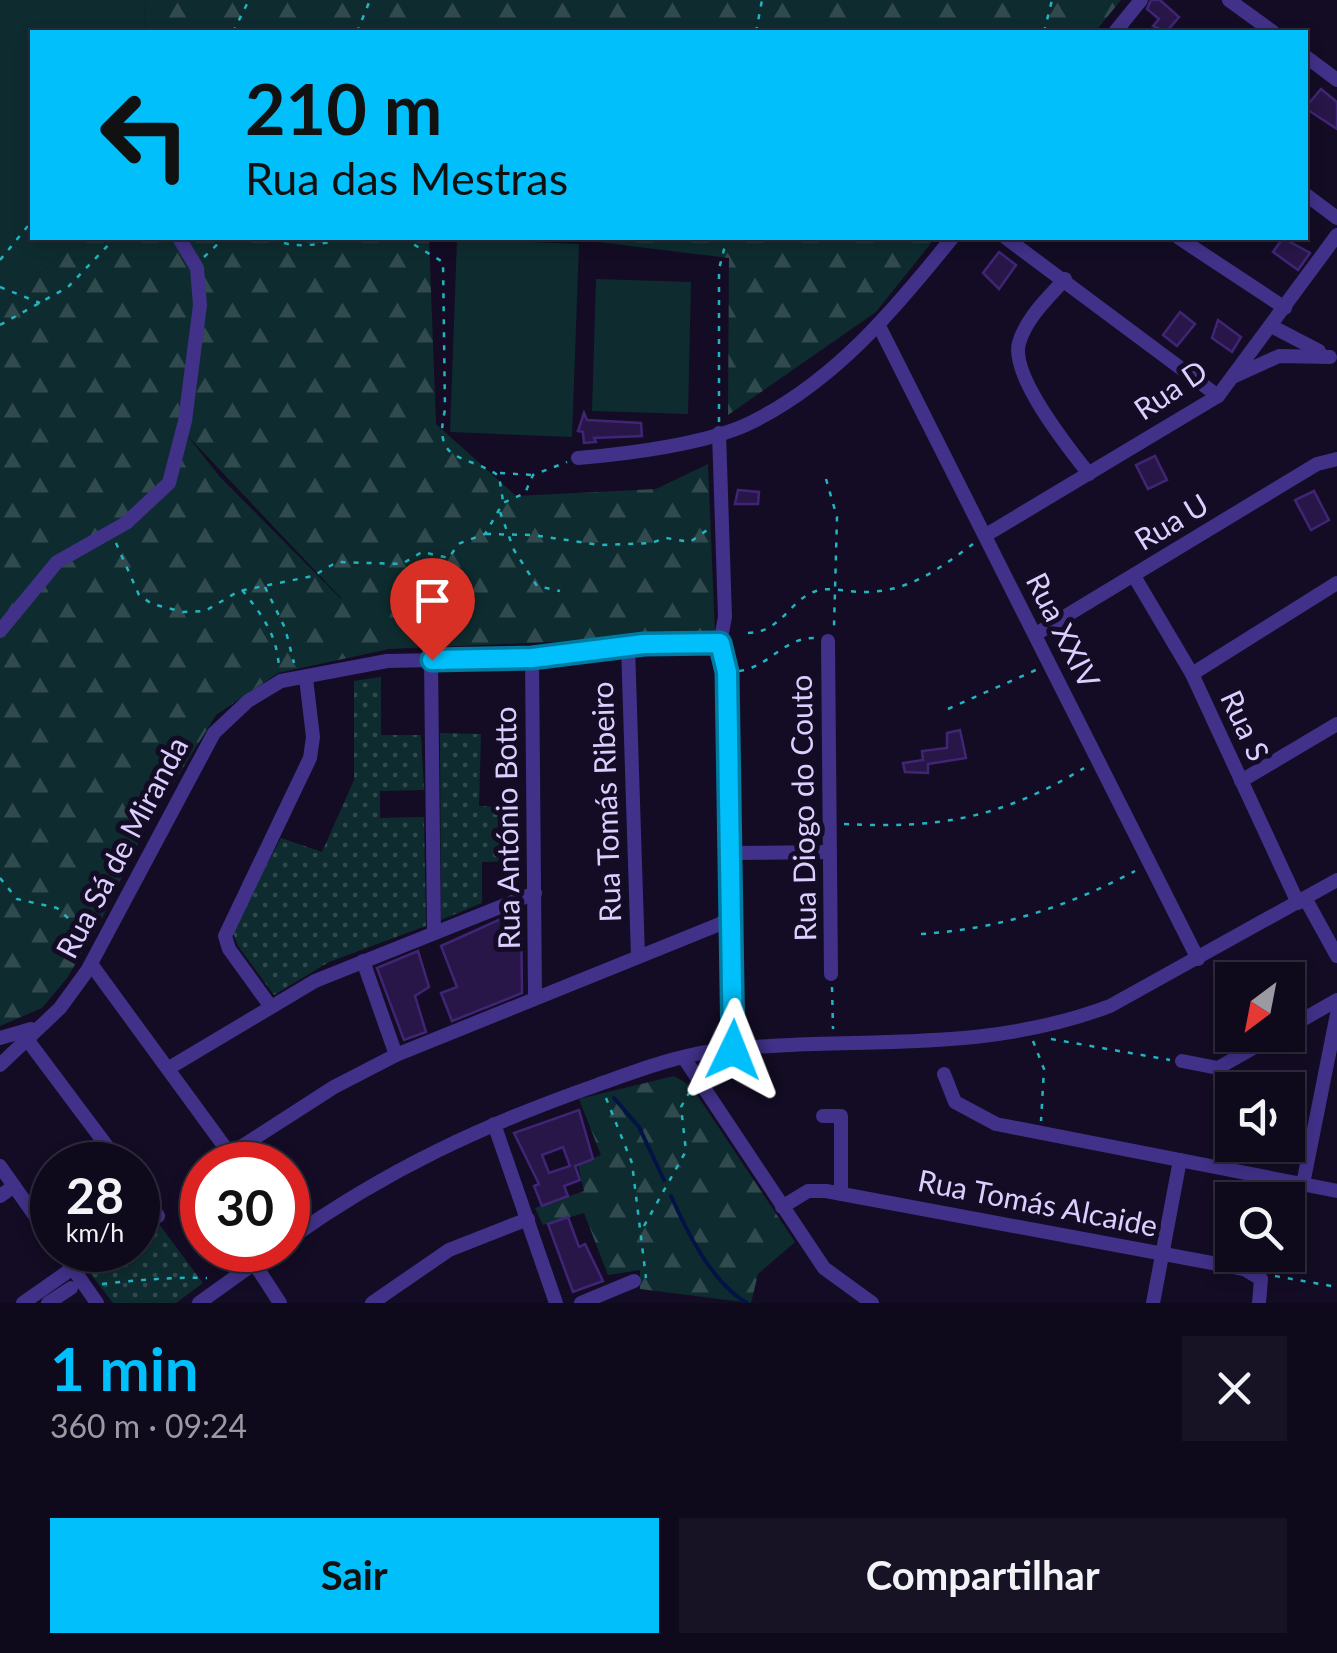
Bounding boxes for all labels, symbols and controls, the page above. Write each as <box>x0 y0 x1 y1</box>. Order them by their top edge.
text: 210 m <box>245 66 442 150</box>
icon: left <box>80 70 210 200</box>
text: Rua das Mestras <box>245 151 568 205</box>
street label: Rua D <box>1127 352 1213 426</box>
street label: Rua U <box>1128 485 1214 557</box>
pin <box>390 558 475 661</box>
street label: Rua XXIV <box>1020 566 1109 695</box>
icon: arrive <box>405 573 460 628</box>
street label: Rua Diogo do Couto <box>782 674 822 942</box>
street label: Rua Tomás Ribeiro <box>583 681 627 923</box>
street label: Rua S <box>1214 684 1278 766</box>
street label: Rua António Botto <box>486 706 526 950</box>
street label: Rua Sá de Miranda <box>48 730 194 964</box>
north arrow <box>1215 962 1305 1052</box>
map controls <box>1215 962 1305 1272</box>
position arrow <box>681 998 785 1102</box>
button: sound <box>1215 1072 1305 1162</box>
speed limit sign: 30 <box>180 1142 310 1272</box>
street label: Rua Tomás Alcaide <box>915 1161 1161 1243</box>
text: 28 <box>66 1165 124 1225</box>
button: search <box>1215 1182 1305 1272</box>
text: km/h <box>66 1217 124 1247</box>
text: 1 min <box>50 1332 199 1404</box>
button: close <box>1182 1336 1287 1441</box>
text: 360 m · 09:24 <box>50 1406 247 1445</box>
button: Sair <box>50 1518 659 1633</box>
button: Compartilhar <box>679 1518 1287 1633</box>

